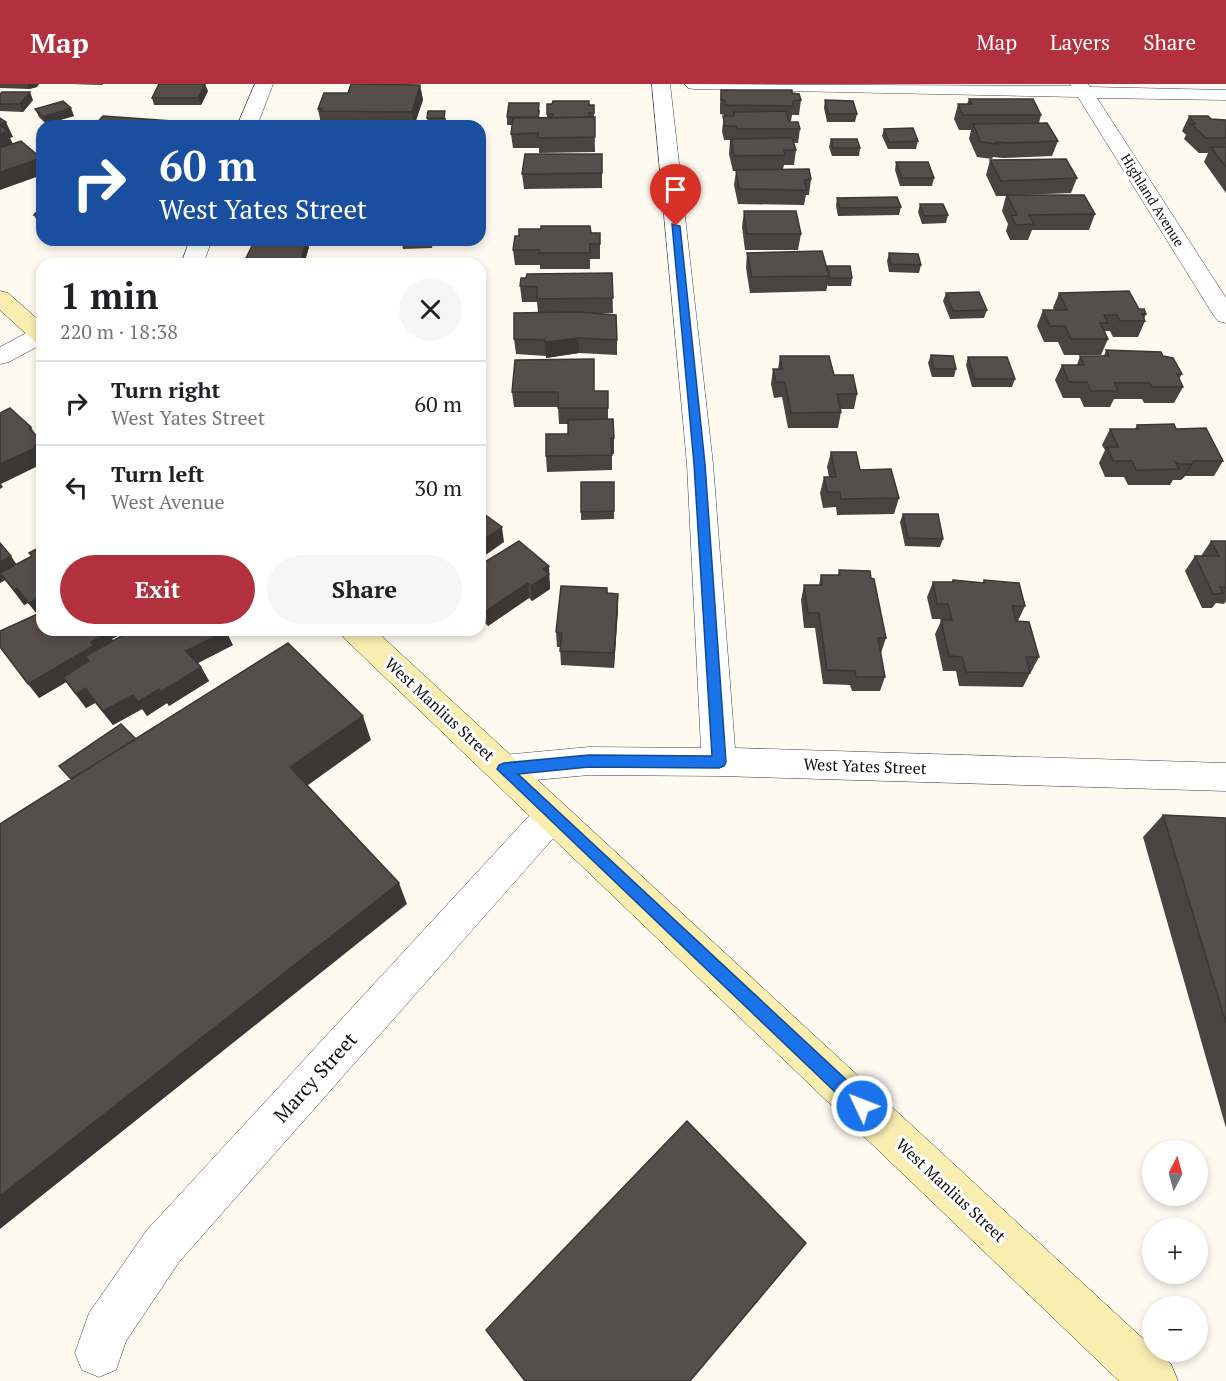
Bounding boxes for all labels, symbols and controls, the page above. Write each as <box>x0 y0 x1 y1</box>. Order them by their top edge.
text: Map <box>30 24 89 61</box>
text: Map <box>976 28 1017 56</box>
text: Layers <box>1050 28 1110 56</box>
text: Share <box>1143 28 1196 56</box>
text: 60 m <box>159 137 257 193</box>
icon: right <box>60 144 138 222</box>
street label: Highland Avenue <box>1117 150 1189 250</box>
pin <box>650 164 701 226</box>
icon: arrive <box>659 173 692 206</box>
text: West Yates Street <box>159 191 367 227</box>
text: 1 min <box>60 272 158 319</box>
button: close <box>399 278 462 341</box>
text: 220 m · 18:38 <box>60 318 178 345</box>
text: Turn right <box>111 375 220 404</box>
icon: right <box>60 387 93 420</box>
text: 60 m <box>414 389 462 418</box>
text: West Yates Street <box>111 404 265 431</box>
text: Turn left <box>111 459 204 488</box>
icon: left <box>60 471 93 504</box>
text: 30 m <box>414 473 462 502</box>
text: West Avenue <box>111 488 224 515</box>
button: Exit <box>60 555 255 624</box>
button: Share <box>267 555 462 624</box>
street label: West Manlius Street <box>380 652 500 766</box>
street label: West Yates Street <box>803 753 927 779</box>
street label: Marcy Street <box>267 1026 363 1128</box>
position arrow <box>830 1074 894 1138</box>
street label: West Manlius Street <box>891 1133 1011 1247</box>
north arrow <box>1142 1140 1208 1206</box>
map controls <box>1142 1140 1208 1362</box>
button: + <box>1142 1218 1208 1284</box>
button: − <box>1142 1296 1208 1362</box>

